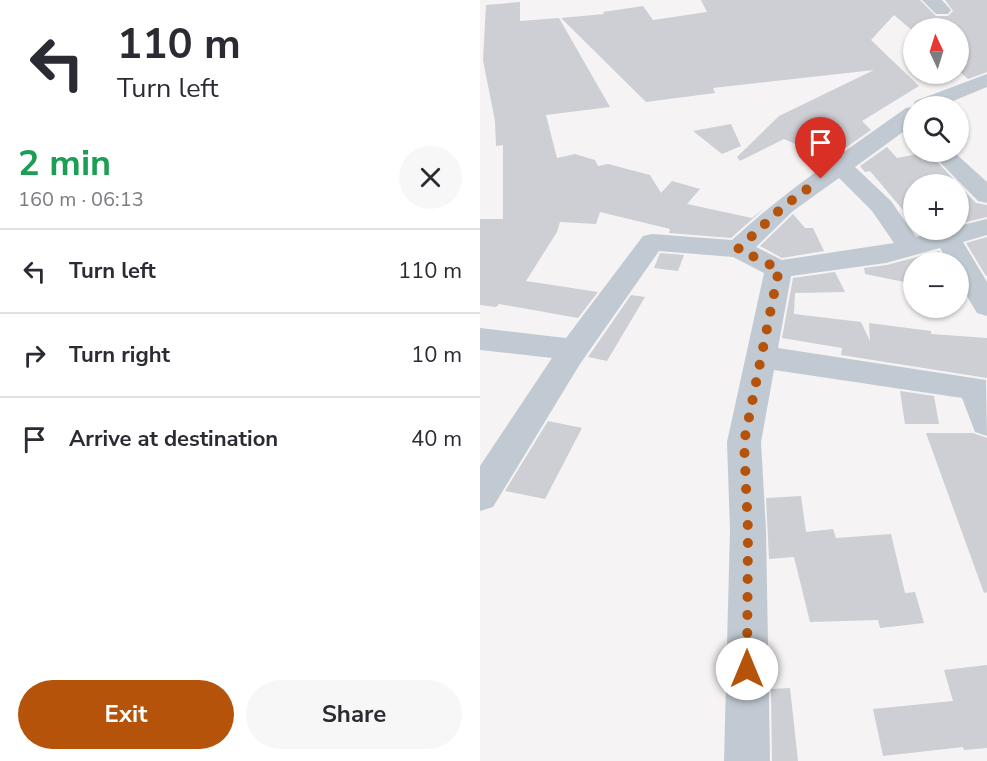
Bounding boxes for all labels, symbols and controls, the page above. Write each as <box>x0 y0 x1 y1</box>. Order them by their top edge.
text: 110 m <box>117 16 241 73</box>
north arrow <box>903 18 969 84</box>
map controls <box>903 18 969 318</box>
icon: left <box>18 24 96 102</box>
text: Turn left <box>117 70 218 107</box>
button: search <box>903 96 969 162</box>
pin <box>795 117 846 179</box>
icon: arrive <box>804 126 837 159</box>
text: 2 min <box>18 139 111 188</box>
button: close <box>399 146 462 209</box>
button: + <box>903 174 969 240</box>
text: 160 m · 06:13 <box>18 186 144 213</box>
button: − <box>903 252 969 318</box>
icon: left <box>18 255 51 288</box>
text: Turn left <box>69 256 156 286</box>
text: 110 m <box>398 256 462 286</box>
icon: right <box>18 339 51 372</box>
text: Turn right <box>69 340 170 370</box>
text: 10 m <box>411 340 462 370</box>
icon: arrive <box>18 423 51 456</box>
text: Arrive at destination <box>69 424 278 454</box>
text: 40 m <box>411 424 462 454</box>
position arrow <box>715 637 779 701</box>
button: Exit <box>18 680 234 749</box>
button: Share <box>246 680 462 749</box>

